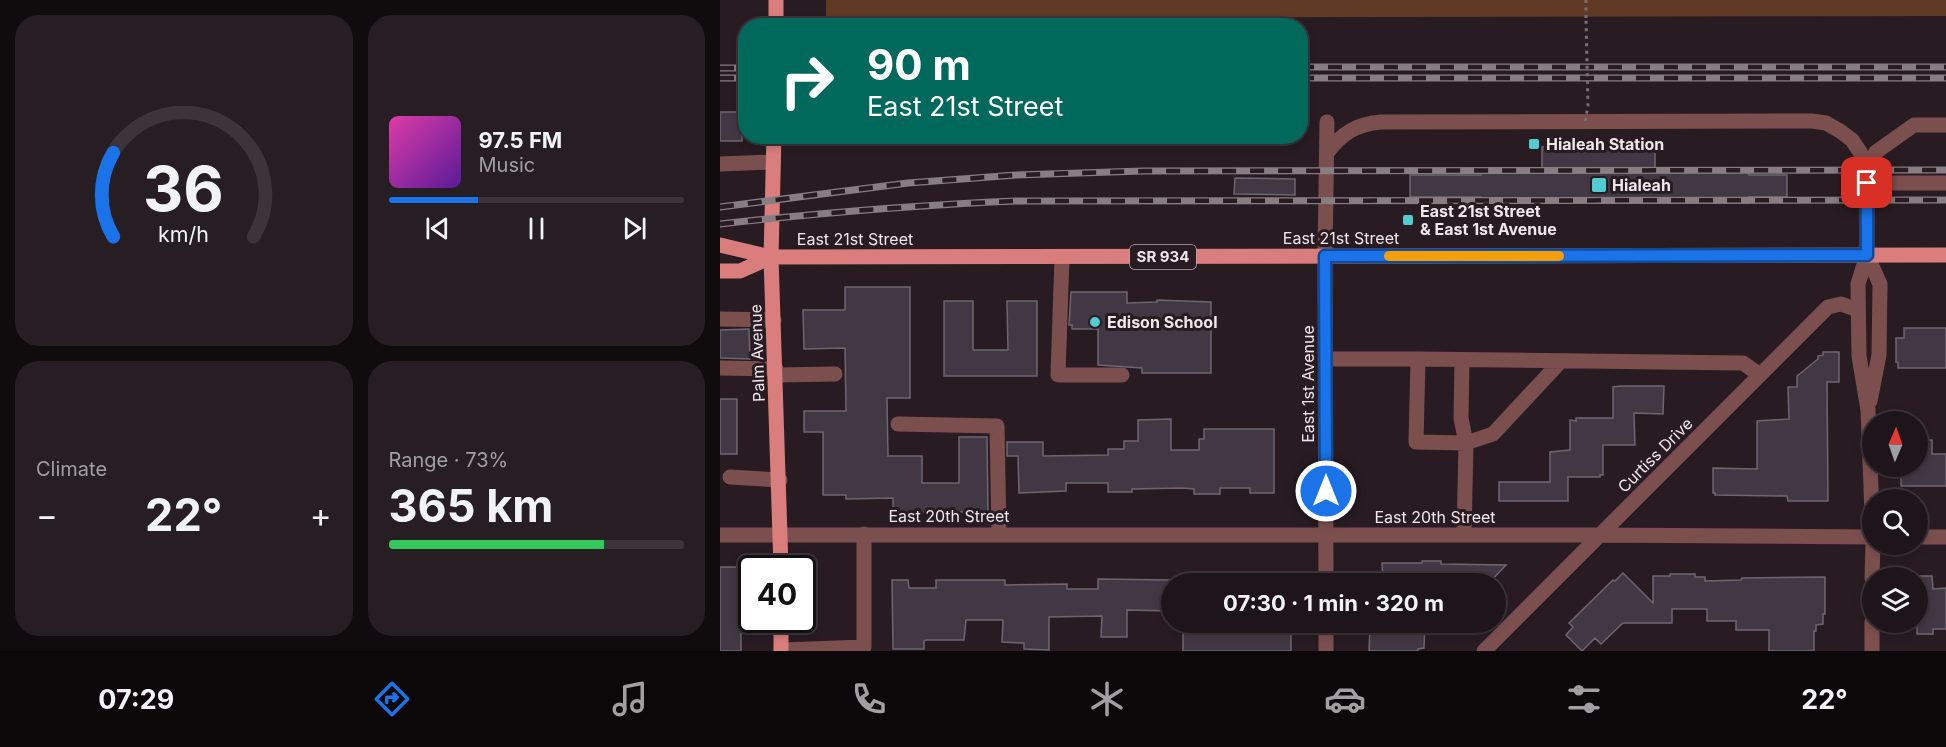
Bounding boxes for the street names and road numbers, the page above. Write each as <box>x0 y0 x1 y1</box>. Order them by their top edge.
street label: East 21st Street <box>1283 228 1399 248</box>
street label: East 21st Street <box>797 229 913 249</box>
road number: SR 934 <box>1130 245 1196 269</box>
street label: Palm Avenue <box>745 304 769 402</box>
street label: East 1st Avenue <box>1298 325 1318 443</box>
street label: Curtiss Drive <box>1613 413 1697 497</box>
street label: East 20th Street <box>888 506 1010 526</box>
street label: East 20th Street <box>1374 507 1496 527</box>

